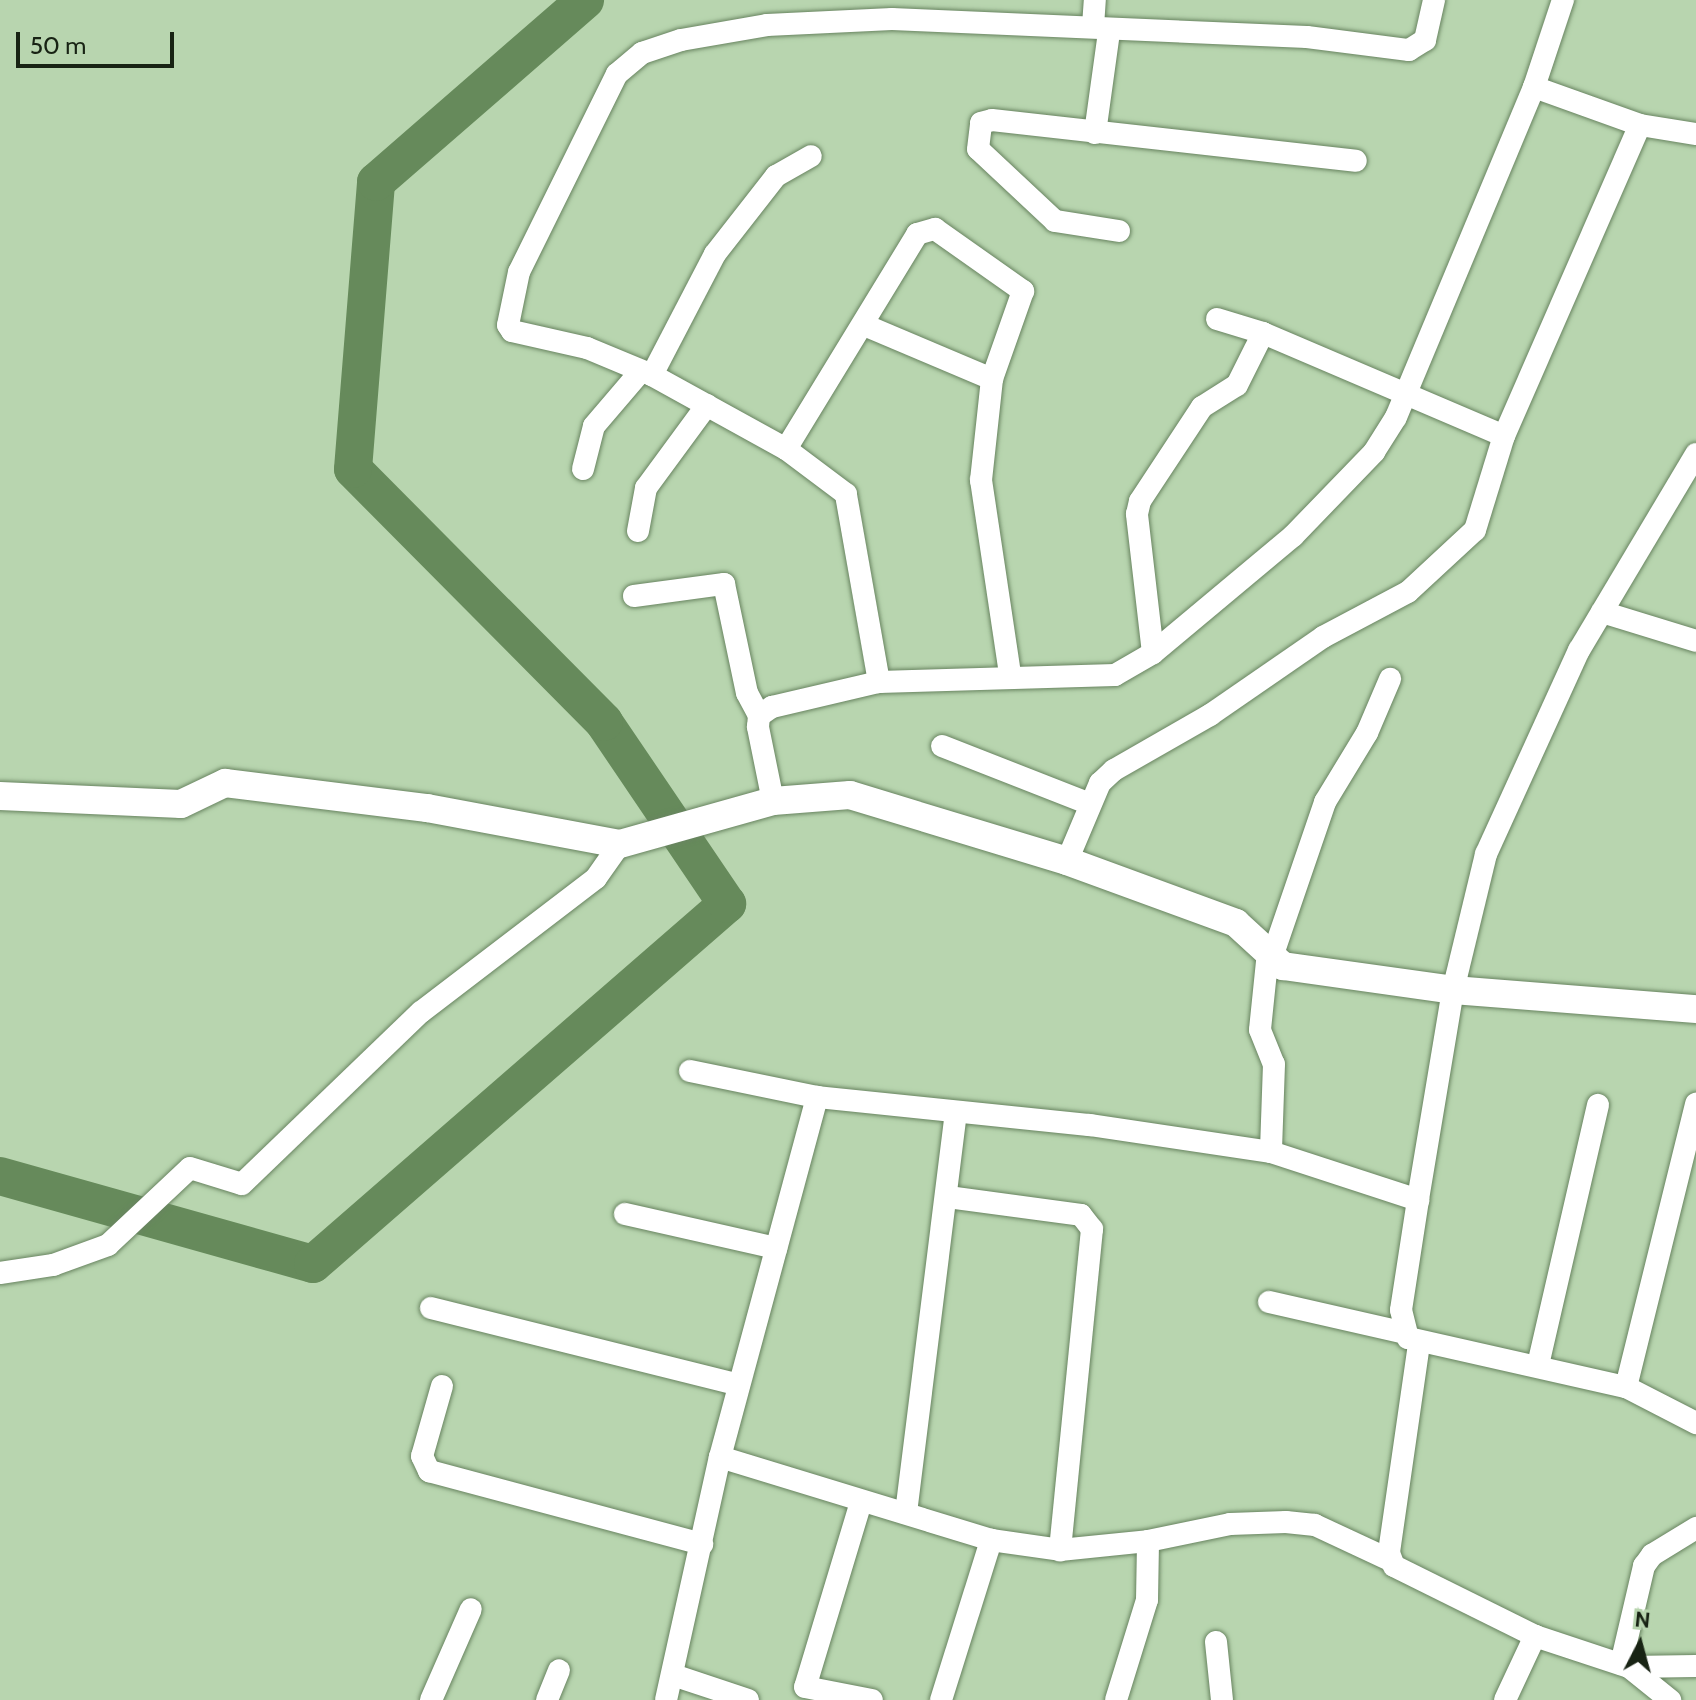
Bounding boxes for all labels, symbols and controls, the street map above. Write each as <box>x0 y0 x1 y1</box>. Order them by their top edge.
scale bar <box>20 16 178 66</box>
text: 50 m <box>30 31 86 60</box>
north arrow <box>1600 1604 1680 1684</box>
text: N <box>1633 1605 1652 1634</box>

